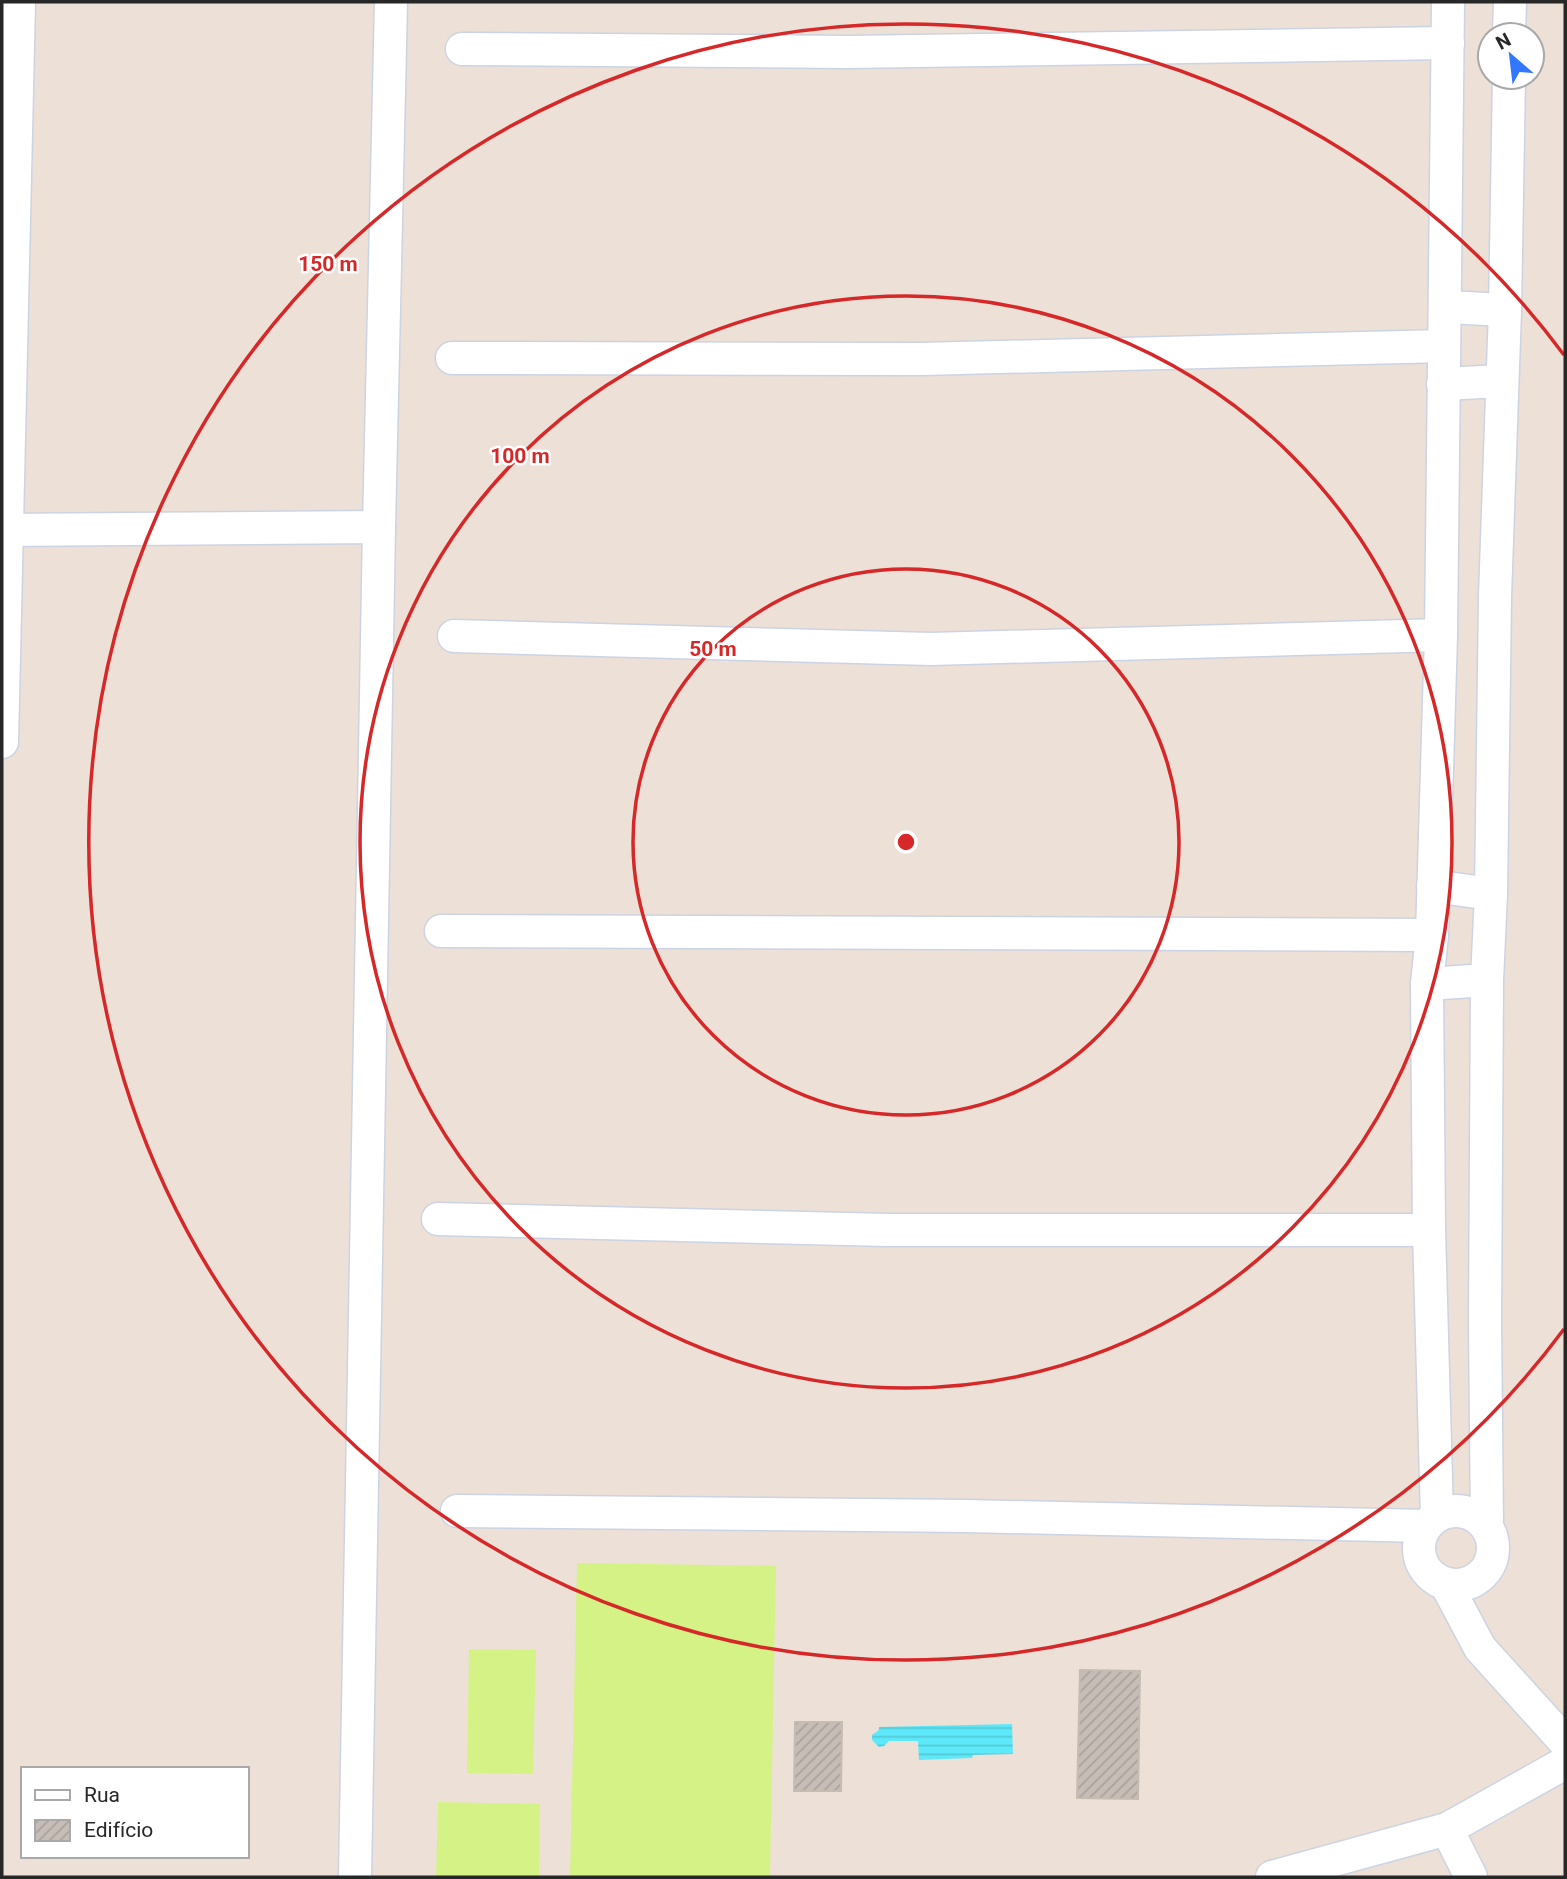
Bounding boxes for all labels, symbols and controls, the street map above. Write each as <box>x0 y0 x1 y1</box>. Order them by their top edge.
north arrow <box>1476 21 1546 91</box>
text: N <box>1492 28 1515 55</box>
text: 150 m <box>298 252 358 276</box>
text: 100 m <box>490 444 550 468</box>
text: 50 m <box>689 637 737 661</box>
centre of rings <box>894 830 918 854</box>
legend <box>21 1767 248 1858</box>
text: Rua <box>84 1783 120 1807</box>
text: Edifício <box>84 1818 153 1842</box>

